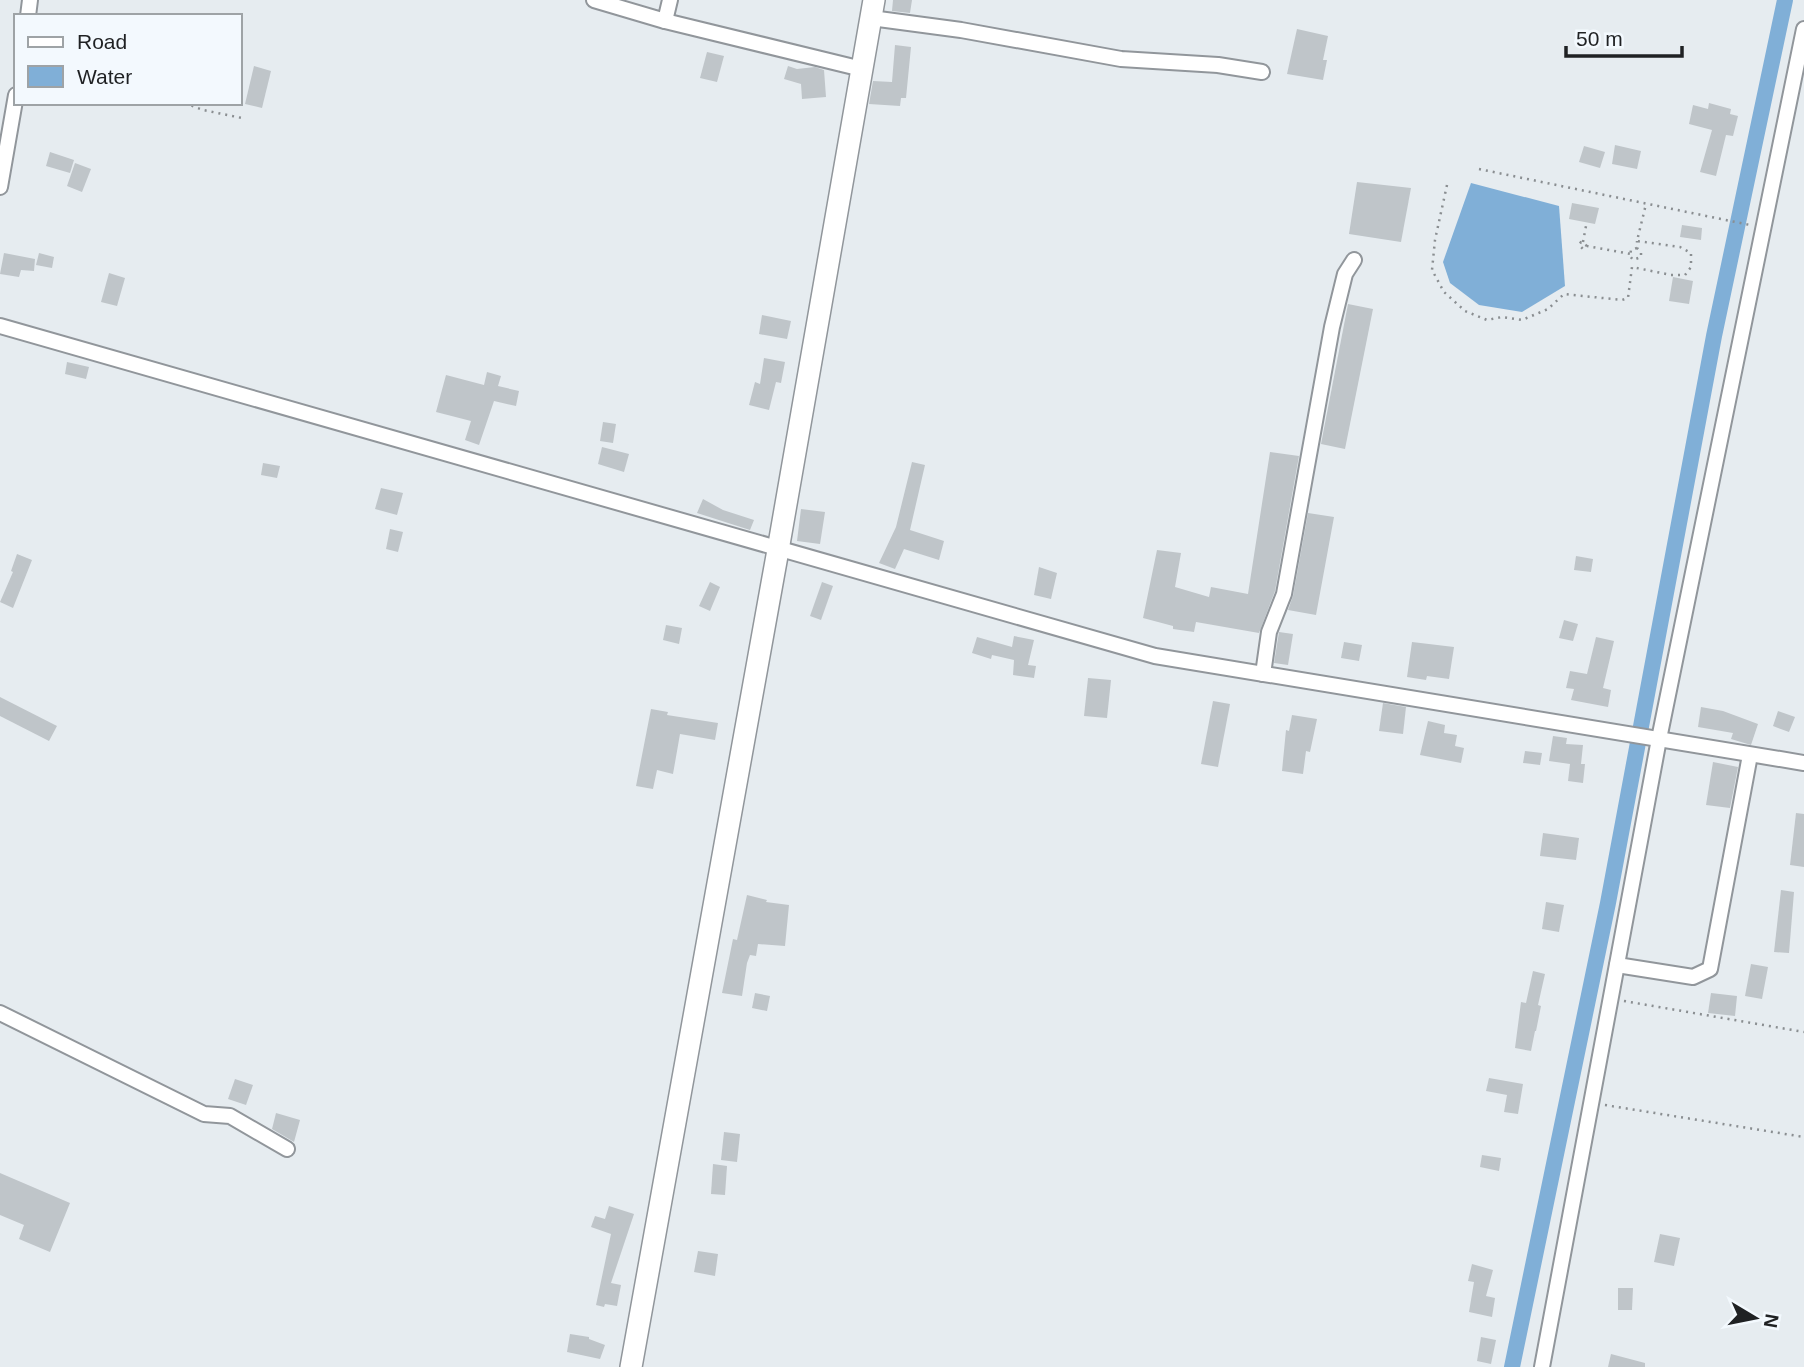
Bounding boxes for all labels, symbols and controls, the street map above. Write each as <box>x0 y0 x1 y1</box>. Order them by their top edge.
legend <box>14 14 242 105</box>
scale bar <box>1566 14 1682 58</box>
text: 50 m <box>1576 27 1623 50</box>
text: Road <box>77 30 127 53</box>
text: Water <box>77 65 132 88</box>
north arrow <box>1720 1283 1790 1353</box>
text: N <box>1760 1312 1783 1329</box>

